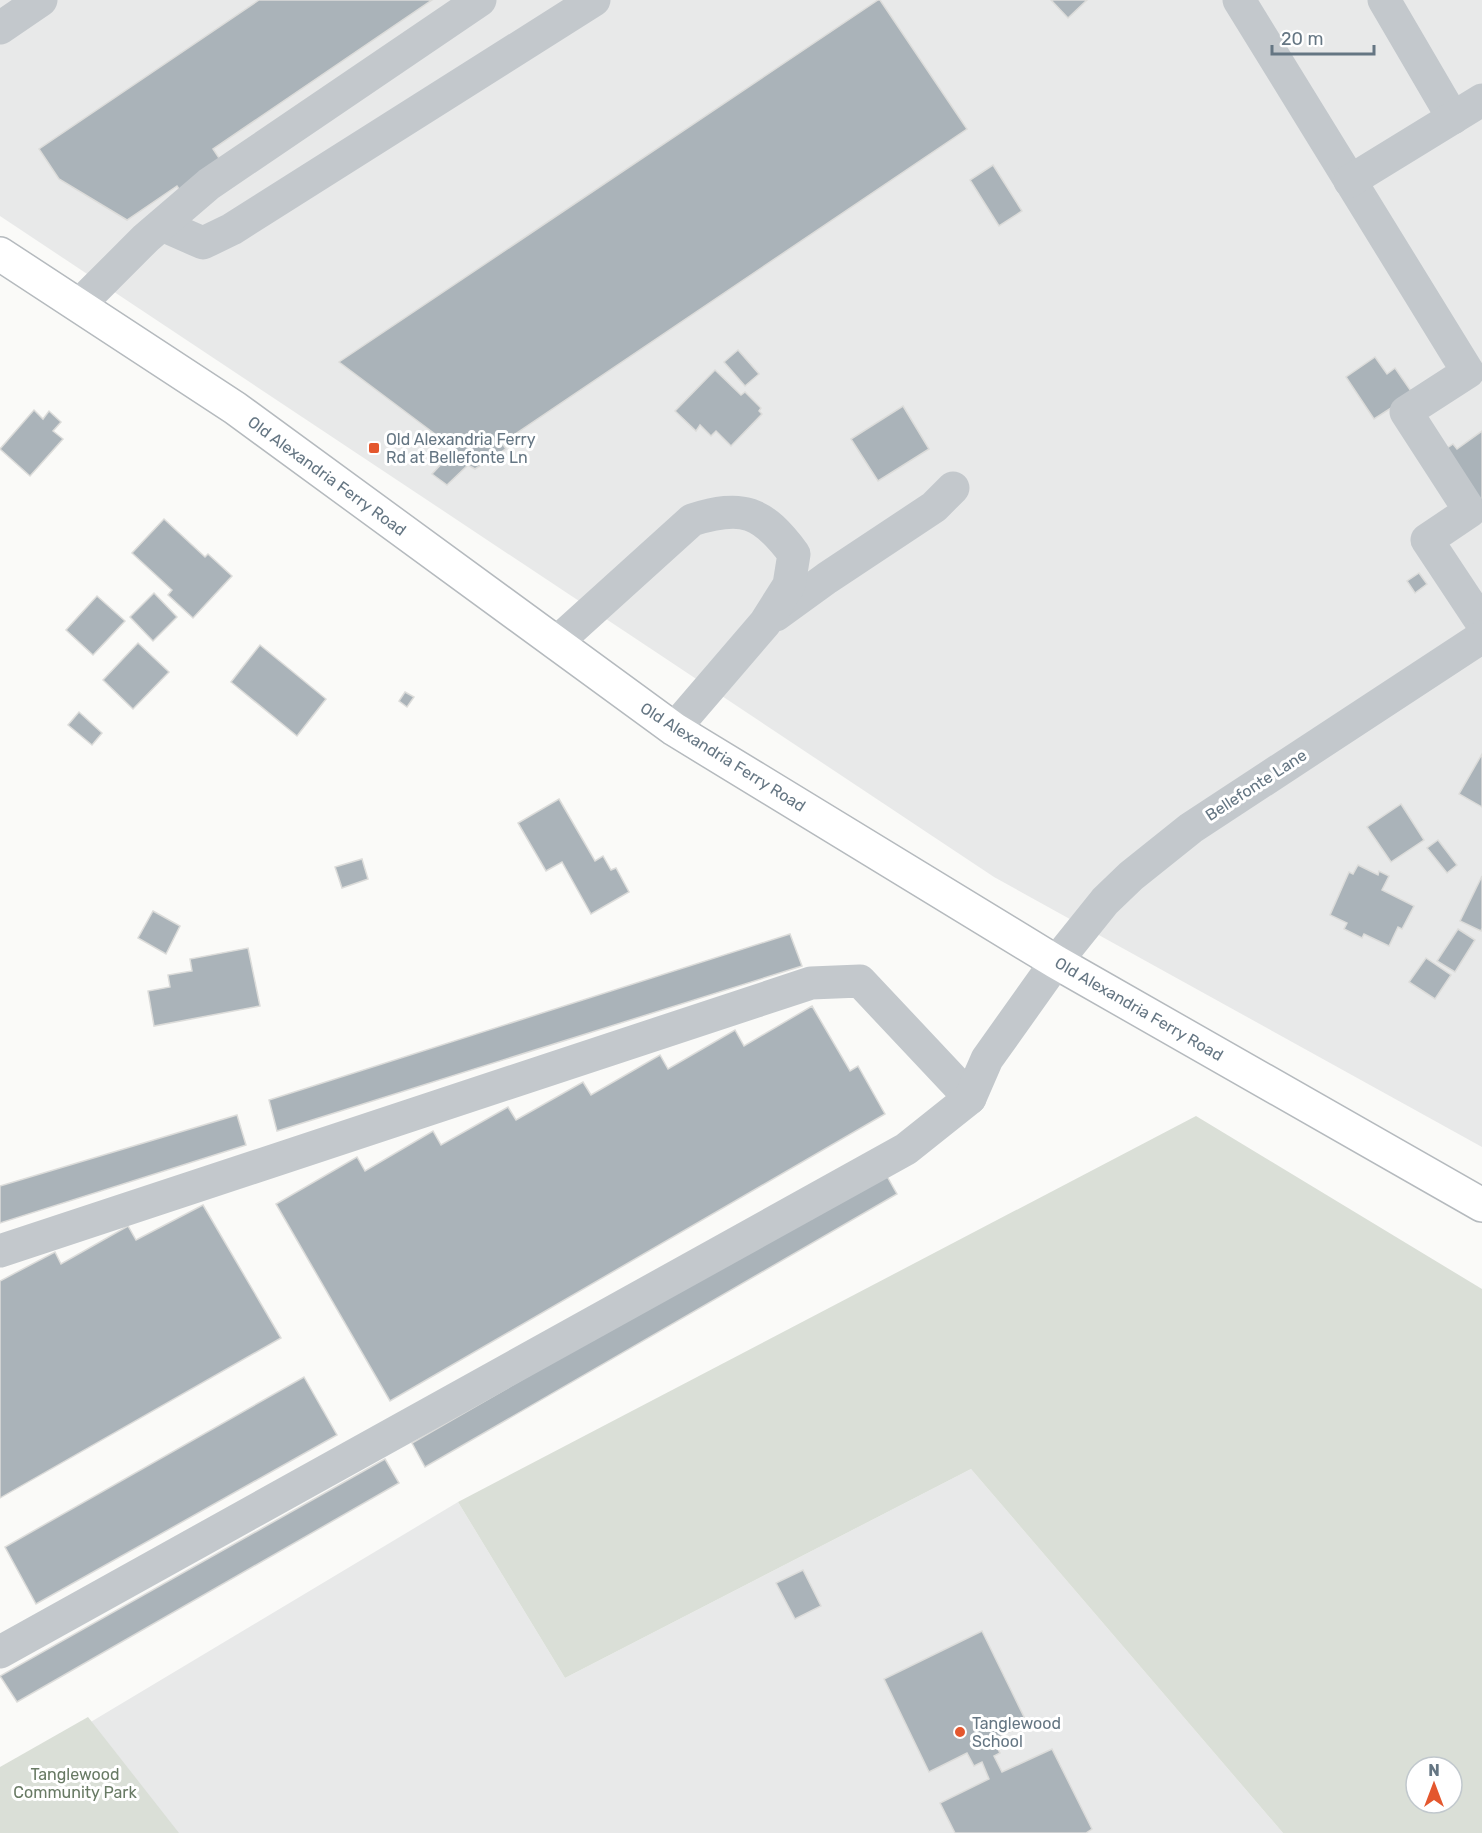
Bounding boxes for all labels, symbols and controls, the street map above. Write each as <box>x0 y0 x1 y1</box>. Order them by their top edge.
scale bar <box>1272 18 1374 56</box>
text: 20 m <box>1281 28 1323 50</box>
street label: Old Alexandria Ferry Road <box>244 412 410 540</box>
place label: Old Alexandria Ferry Rd at Bellefonte Ln <box>386 430 536 467</box>
marker: Old Alexandria Ferry Rd at Bellefonte Ln <box>367 441 381 455</box>
street label: Old Alexandria Ferry Road <box>637 698 809 816</box>
street label: Bellefonte Lane <box>1202 745 1310 825</box>
street label: Old Alexandria Ferry Road <box>1052 953 1226 1065</box>
place label: Tanglewood School <box>972 1714 1061 1751</box>
marker: Tanglewood School <box>953 1725 967 1739</box>
north arrow <box>1404 1755 1464 1815</box>
text: N <box>1428 1761 1440 1780</box>
park label: Tanglewood Community Park <box>13 1765 137 1802</box>

